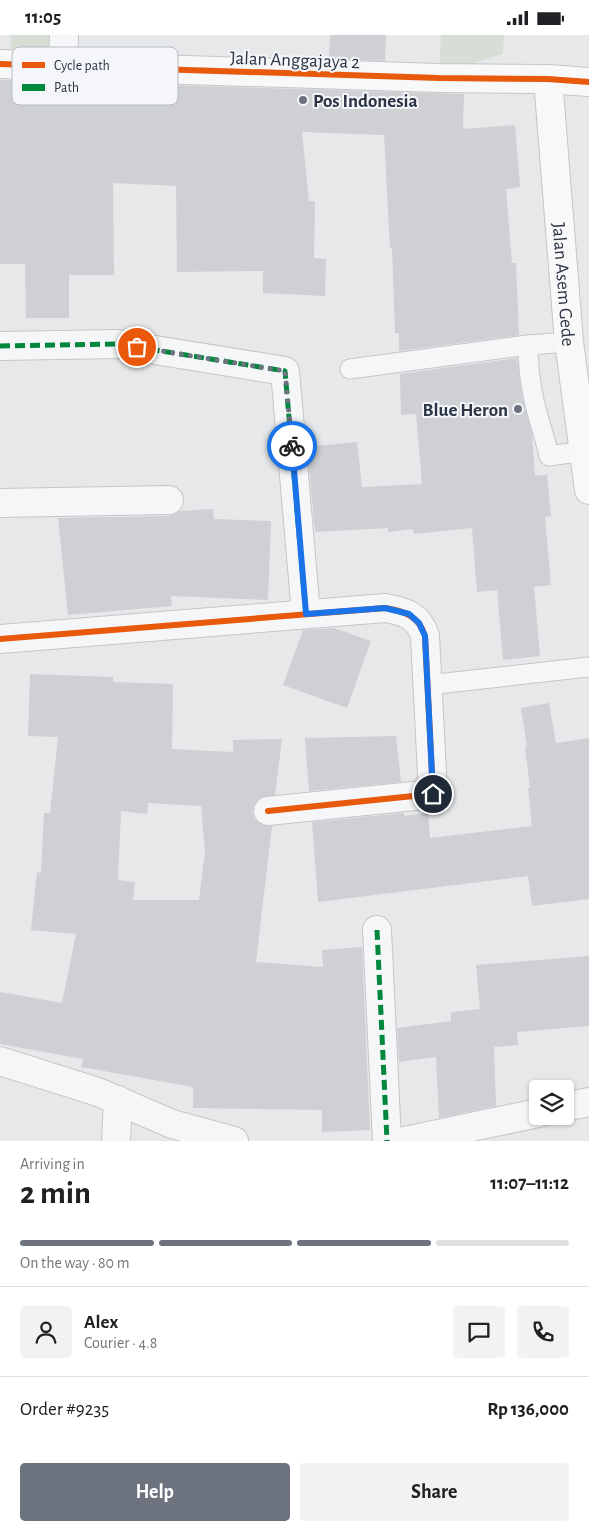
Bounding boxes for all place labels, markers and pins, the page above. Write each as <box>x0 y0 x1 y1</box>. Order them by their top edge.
place label: Pos Indonesia <box>313 92 418 111</box>
marker: Pos Indonesia <box>297 94 309 106</box>
pin <box>116 326 158 368</box>
place label: Blue Heron <box>422 401 508 420</box>
marker: Blue Heron <box>512 403 524 415</box>
pin <box>412 773 454 815</box>

